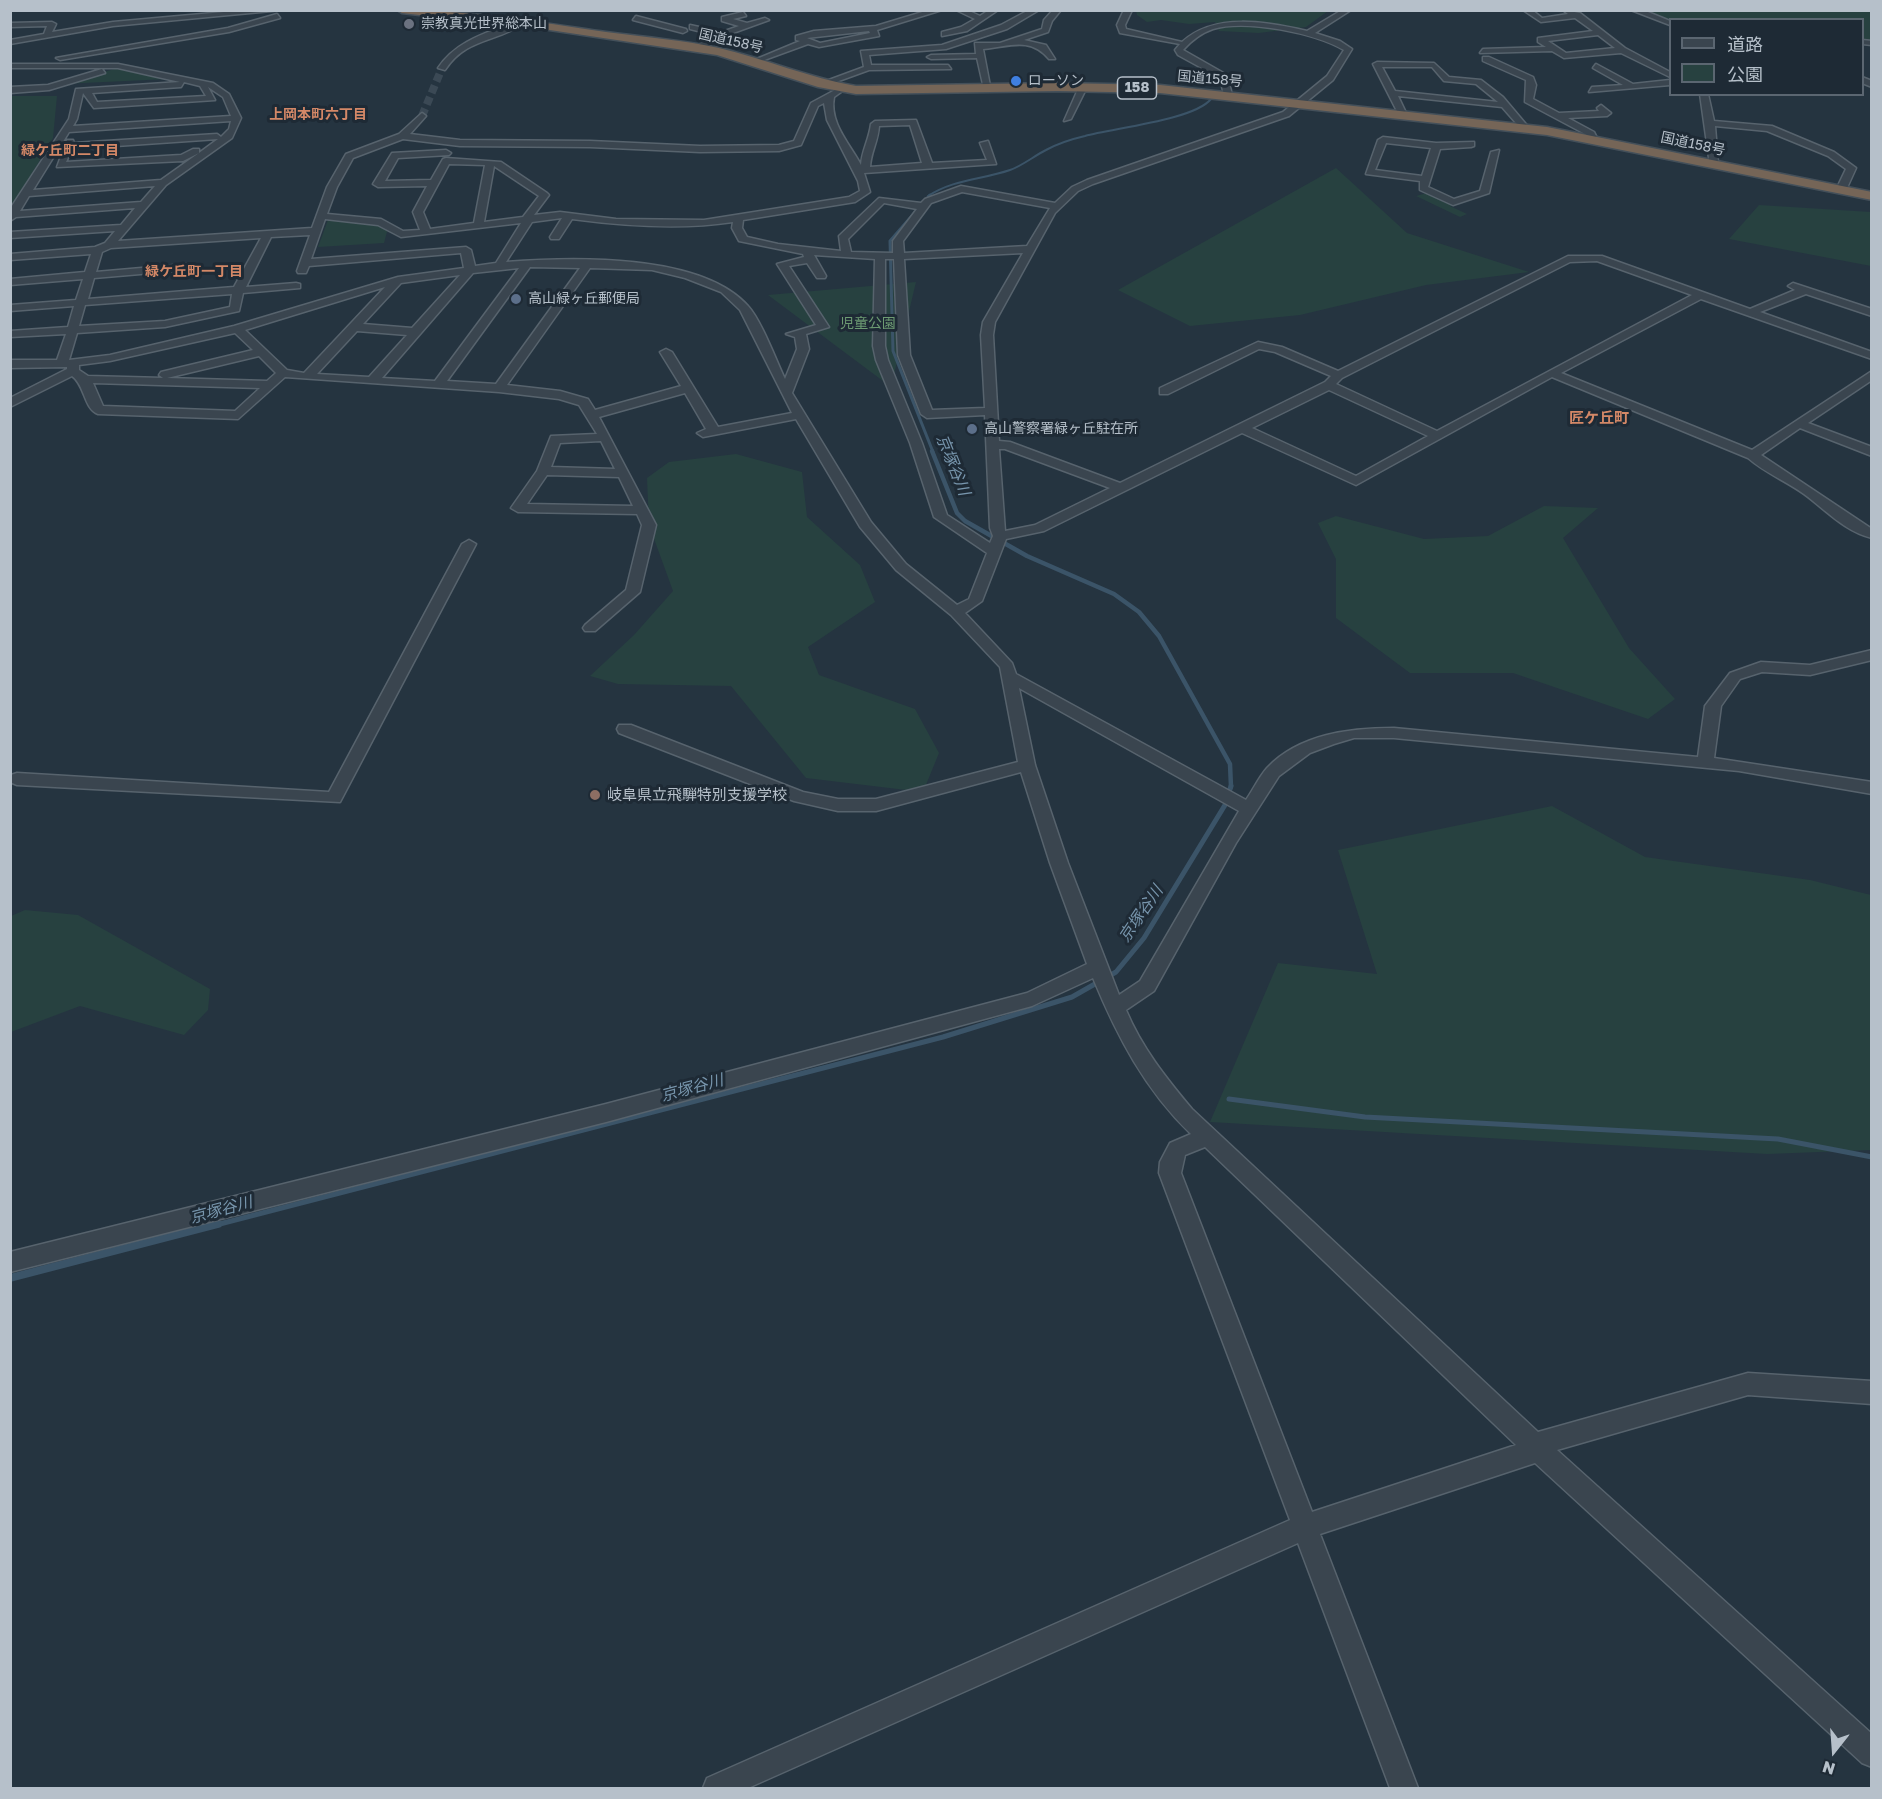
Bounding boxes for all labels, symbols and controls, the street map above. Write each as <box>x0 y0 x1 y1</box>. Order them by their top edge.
place label: 崇教真光世界総本山 <box>421 16 547 32</box>
marker: 崇教真光世界総本山 <box>402 17 416 31</box>
legend <box>1669 18 1864 96</box>
street label: 国道158号 <box>697 25 765 57</box>
text: 道路 <box>1727 33 1763 55</box>
text: 公園 <box>1727 63 1763 85</box>
street label: 国道158号 <box>1177 68 1243 90</box>
place label: ローソン <box>1028 73 1084 89</box>
marker: ローソン <box>1009 74 1023 88</box>
road number: 158 <box>1118 77 1156 99</box>
district label: 上岡本町六丁目 <box>269 107 367 123</box>
street label: 国道158号 <box>1659 129 1727 159</box>
district label: 緑ケ丘町二丁目 <box>21 143 119 159</box>
district label: 緑ケ丘町一丁目 <box>145 264 243 280</box>
place label: 高山緑ヶ丘郵便局 <box>528 291 640 307</box>
marker: 高山緑ヶ丘郵便局 <box>509 292 523 306</box>
park label: 児童公園 <box>840 316 896 332</box>
district label: 匠ケ丘町 <box>1569 409 1629 427</box>
place label: 高山警察署緑ヶ丘駐在所 <box>984 421 1138 437</box>
marker: 高山警察署緑ヶ丘駐在所 <box>965 422 979 436</box>
water label: 京塚谷川 <box>932 432 974 498</box>
place label: 岐阜県立飛騨特別支援学校 <box>607 786 787 804</box>
marker: 岐阜県立飛騨特別支援学校 <box>588 788 602 802</box>
water label: 京塚谷川 <box>1115 882 1167 946</box>
water label: 京塚谷川 <box>659 1070 725 1106</box>
water label: 京塚谷川 <box>188 1192 254 1228</box>
north arrow <box>1804 1721 1864 1781</box>
text: N <box>1820 1757 1837 1780</box>

